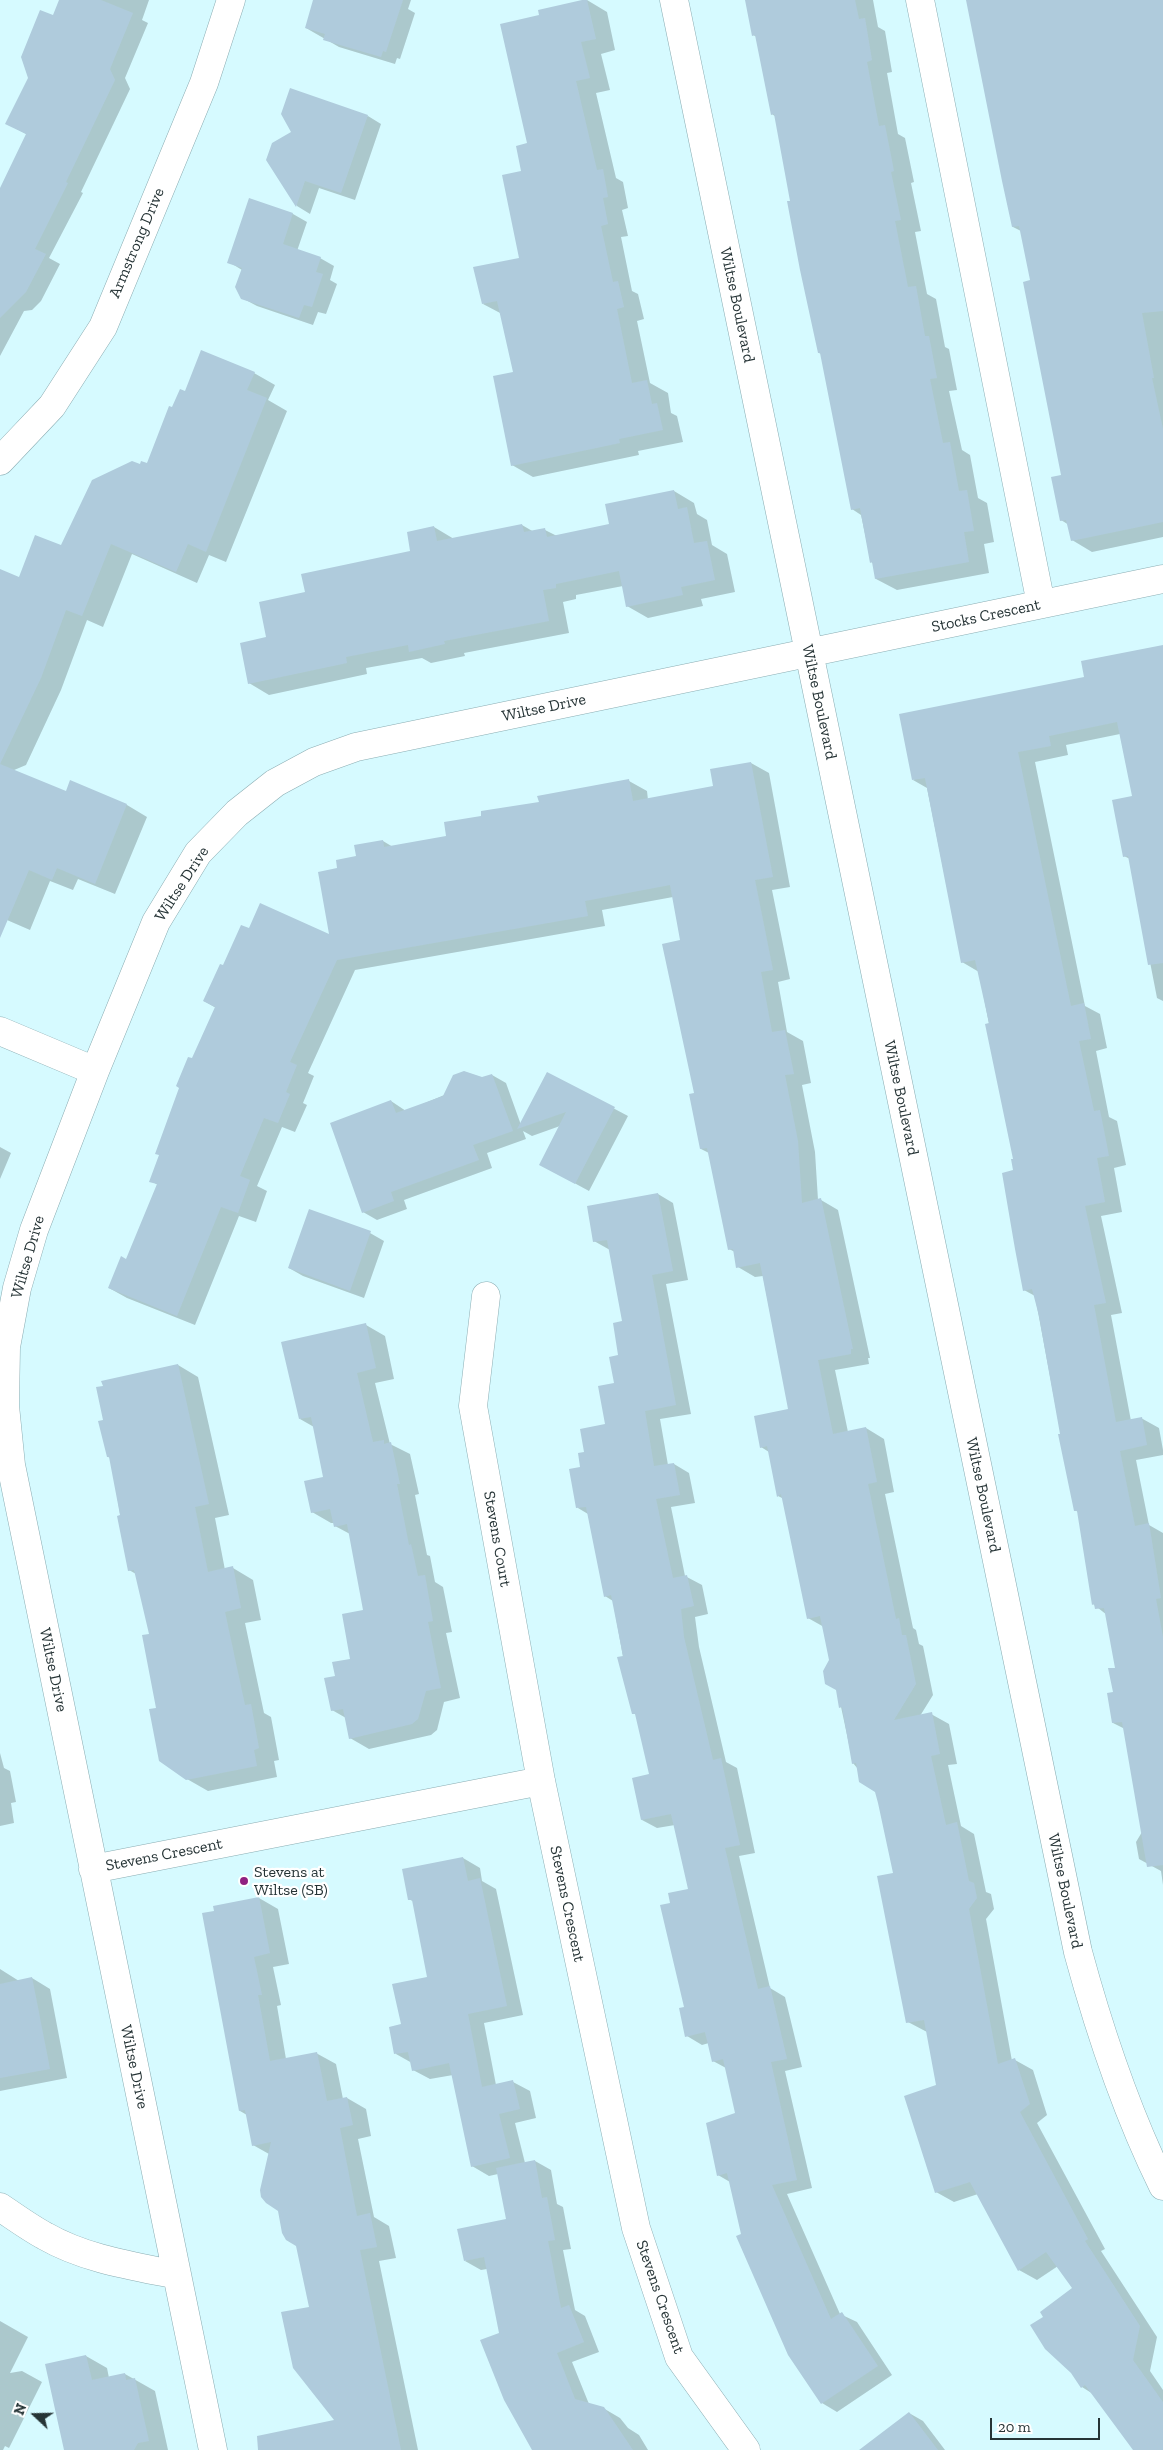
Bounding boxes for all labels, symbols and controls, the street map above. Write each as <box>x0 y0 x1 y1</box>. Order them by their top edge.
street label: Armstrong Drive <box>105 185 169 301</box>
street label: Wiltse Boulevard <box>715 246 759 364</box>
street label: Stocks Crescent <box>930 595 1042 637</box>
street label: Wiltse Boulevard <box>797 643 841 761</box>
street label: Wiltse Drive <box>500 690 588 726</box>
street label: Wiltse Drive <box>151 843 213 925</box>
street label: Wiltse Boulevard <box>879 1039 923 1157</box>
street label: Wiltse Drive <box>7 1213 49 1301</box>
street label: Wiltse Boulevard <box>961 1436 1005 1554</box>
street label: Stevens Court <box>479 1490 515 1588</box>
street label: Wiltse Drive <box>35 1626 71 1714</box>
street label: Wiltse Boulevard <box>1043 1832 1087 1950</box>
street label: Stevens Crescent <box>104 1834 224 1876</box>
street label: Stevens Crescent <box>545 1844 589 1964</box>
place label: Stevens at Wiltse (SB) <box>254 1862 328 1900</box>
marker: Stevens at Wiltse (SB) <box>238 1875 250 1887</box>
street label: Wiltse Drive <box>116 2023 152 2111</box>
street label: Stevens Crescent <box>632 2238 688 2356</box>
north arrow <box>10 2390 60 2440</box>
text: N <box>11 2401 30 2417</box>
scale bar <box>993 2408 1103 2440</box>
text: 20 m <box>998 2418 1031 2436</box>

